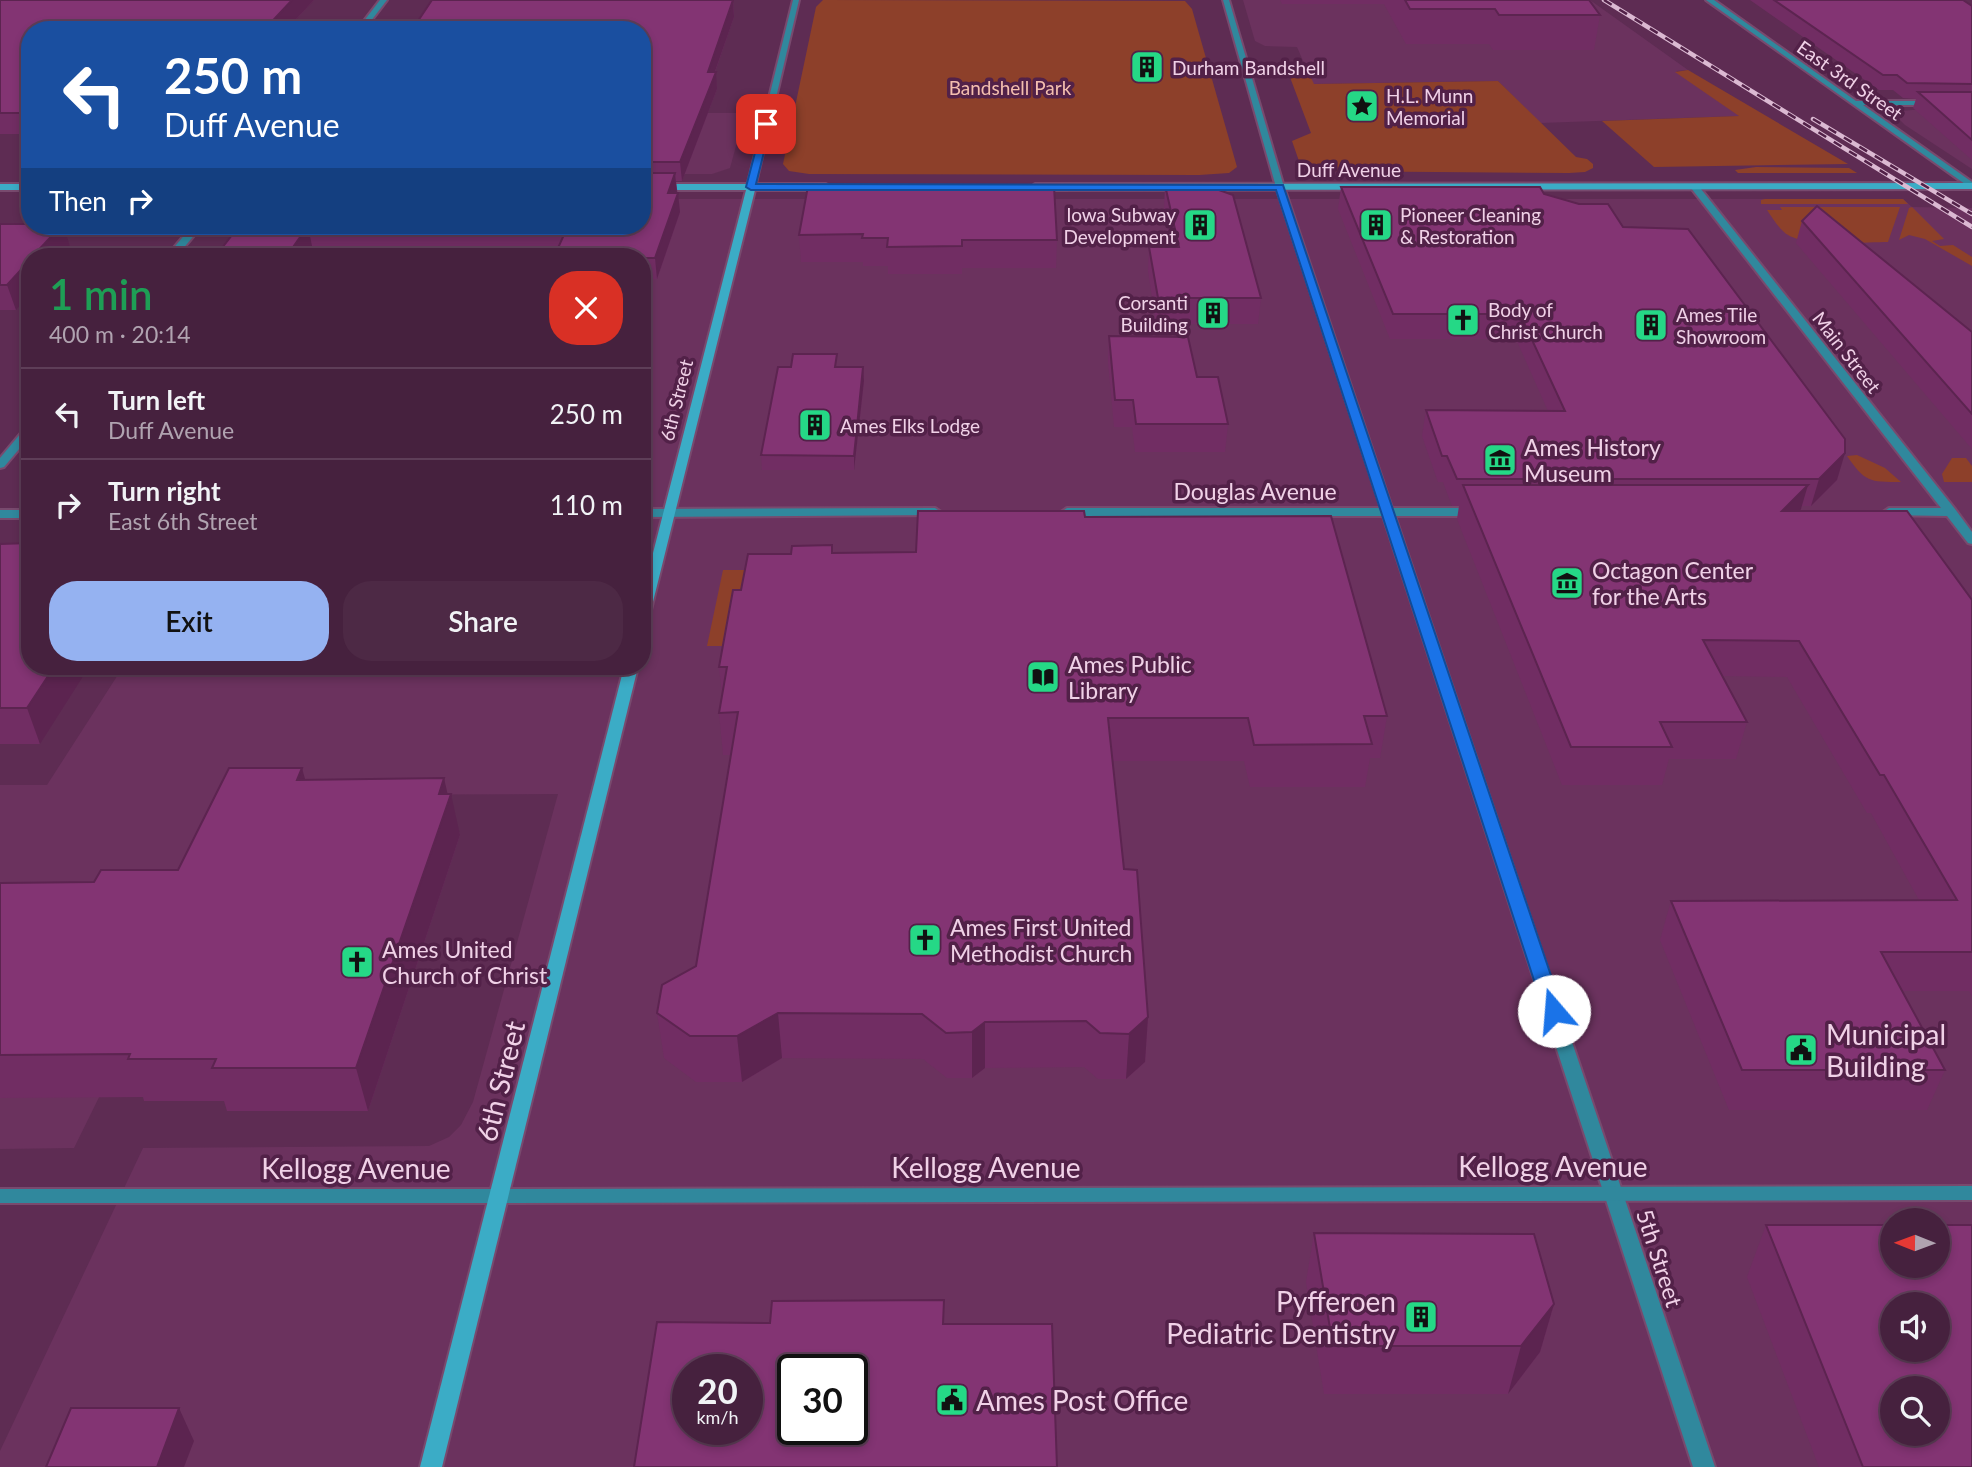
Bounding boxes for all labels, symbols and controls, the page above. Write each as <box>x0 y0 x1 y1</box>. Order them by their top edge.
street label: East 3rd Street <box>1793 35 1907 125</box>
text: 250 m <box>164 46 302 104</box>
building icon: Durham Bandshell <box>1128 48 1166 86</box>
icon: left <box>49 49 140 140</box>
place label: Durham Bandshell <box>1172 56 1325 79</box>
park label: Bandshell Park <box>949 76 1072 99</box>
place label: H.L. Munn Memorial <box>1386 84 1473 129</box>
place icon: H.L. Munn Memorial <box>1343 87 1381 125</box>
pin <box>736 94 796 154</box>
text: Duff Avenue <box>164 105 340 144</box>
icon: arrive <box>747 105 785 143</box>
street label: Duff Avenue <box>1297 158 1401 181</box>
icon: right <box>121 182 159 220</box>
text: Then <box>49 185 107 217</box>
place label: Iowa Subway Development <box>1063 203 1176 248</box>
place label: Pioneer Cleaning & Restoration <box>1400 203 1541 248</box>
building icon: Iowa Subway Development <box>1181 206 1219 244</box>
building icon: Pioneer Cleaning & Restoration <box>1357 206 1395 244</box>
text: 1 min <box>49 269 153 319</box>
button: close <box>549 271 623 345</box>
place label: Corsanti Building <box>1118 291 1188 336</box>
building icon: Corsanti Building <box>1194 294 1232 332</box>
place label: Body of Christ Church <box>1488 298 1603 343</box>
church icon: Body of Christ Church <box>1444 301 1482 339</box>
place label: Ames Tile Showroom <box>1676 303 1766 348</box>
building icon: Ames Tile Showroom <box>1632 306 1670 344</box>
street label: Main Street <box>1808 307 1886 397</box>
text: 400 m · 20:14 <box>49 320 191 348</box>
street label: 6th Street <box>655 357 697 443</box>
text: Turn left <box>108 384 205 416</box>
icon: left <box>49 395 87 433</box>
text: 250 m <box>550 398 623 430</box>
building icon: Ames Elks Lodge <box>796 406 834 444</box>
place label: Ames Elks Lodge <box>840 414 980 437</box>
text: Duff Avenue <box>108 416 234 444</box>
place label: Ames History Museum <box>1524 433 1661 487</box>
museum icon: Ames History Museum <box>1481 441 1519 479</box>
text: Turn right <box>108 475 221 507</box>
street label: Douglas Avenue <box>1173 477 1337 505</box>
icon: right <box>49 486 87 524</box>
text: 110 m <box>550 489 623 521</box>
text: East 6th Street <box>108 507 258 535</box>
place label: Octagon Center for the Arts <box>1592 556 1754 610</box>
museum icon: Octagon Center for the Arts <box>1548 564 1586 602</box>
button: Exit <box>49 581 329 661</box>
button: Share <box>343 581 623 661</box>
place label: Ames Public Library <box>1068 650 1192 704</box>
library icon: Ames Public Library <box>1024 658 1062 696</box>
place label: Ames First United Methodist Church <box>950 913 1132 967</box>
church icon: Ames First United Methodist Church <box>906 921 944 959</box>
place label: Ames United Church of Christ <box>382 935 548 989</box>
church icon: Ames United Church of Christ <box>338 943 376 981</box>
position arrow <box>1517 974 1591 1048</box>
street label: 6th Street <box>469 1017 531 1145</box>
place label: Municipal Building <box>1826 1017 1946 1083</box>
public building icon: Municipal Building <box>1782 1031 1820 1069</box>
street label: Kellogg Avenue <box>1458 1149 1648 1183</box>
street label: Kellogg Avenue <box>891 1150 1081 1184</box>
street label: Kellogg Avenue <box>261 1151 451 1185</box>
street label: 5th Street <box>1631 1206 1689 1311</box>
north arrow <box>1880 1208 1950 1278</box>
map controls <box>1880 1208 1950 1446</box>
place label: Pyfferoen Pediatric Dentistry <box>1166 1284 1397 1350</box>
button: sound <box>1880 1292 1950 1362</box>
building icon: Pyfferoen Pediatric Dentistry <box>1402 1298 1440 1336</box>
speed limit sign: 30 <box>777 1354 868 1445</box>
text: 20 <box>697 1369 738 1411</box>
button: search <box>1880 1376 1950 1446</box>
public building icon: Ames Post Office <box>933 1381 971 1419</box>
place label: Ames Post Office <box>976 1383 1188 1417</box>
text: km/h <box>696 1406 739 1428</box>

